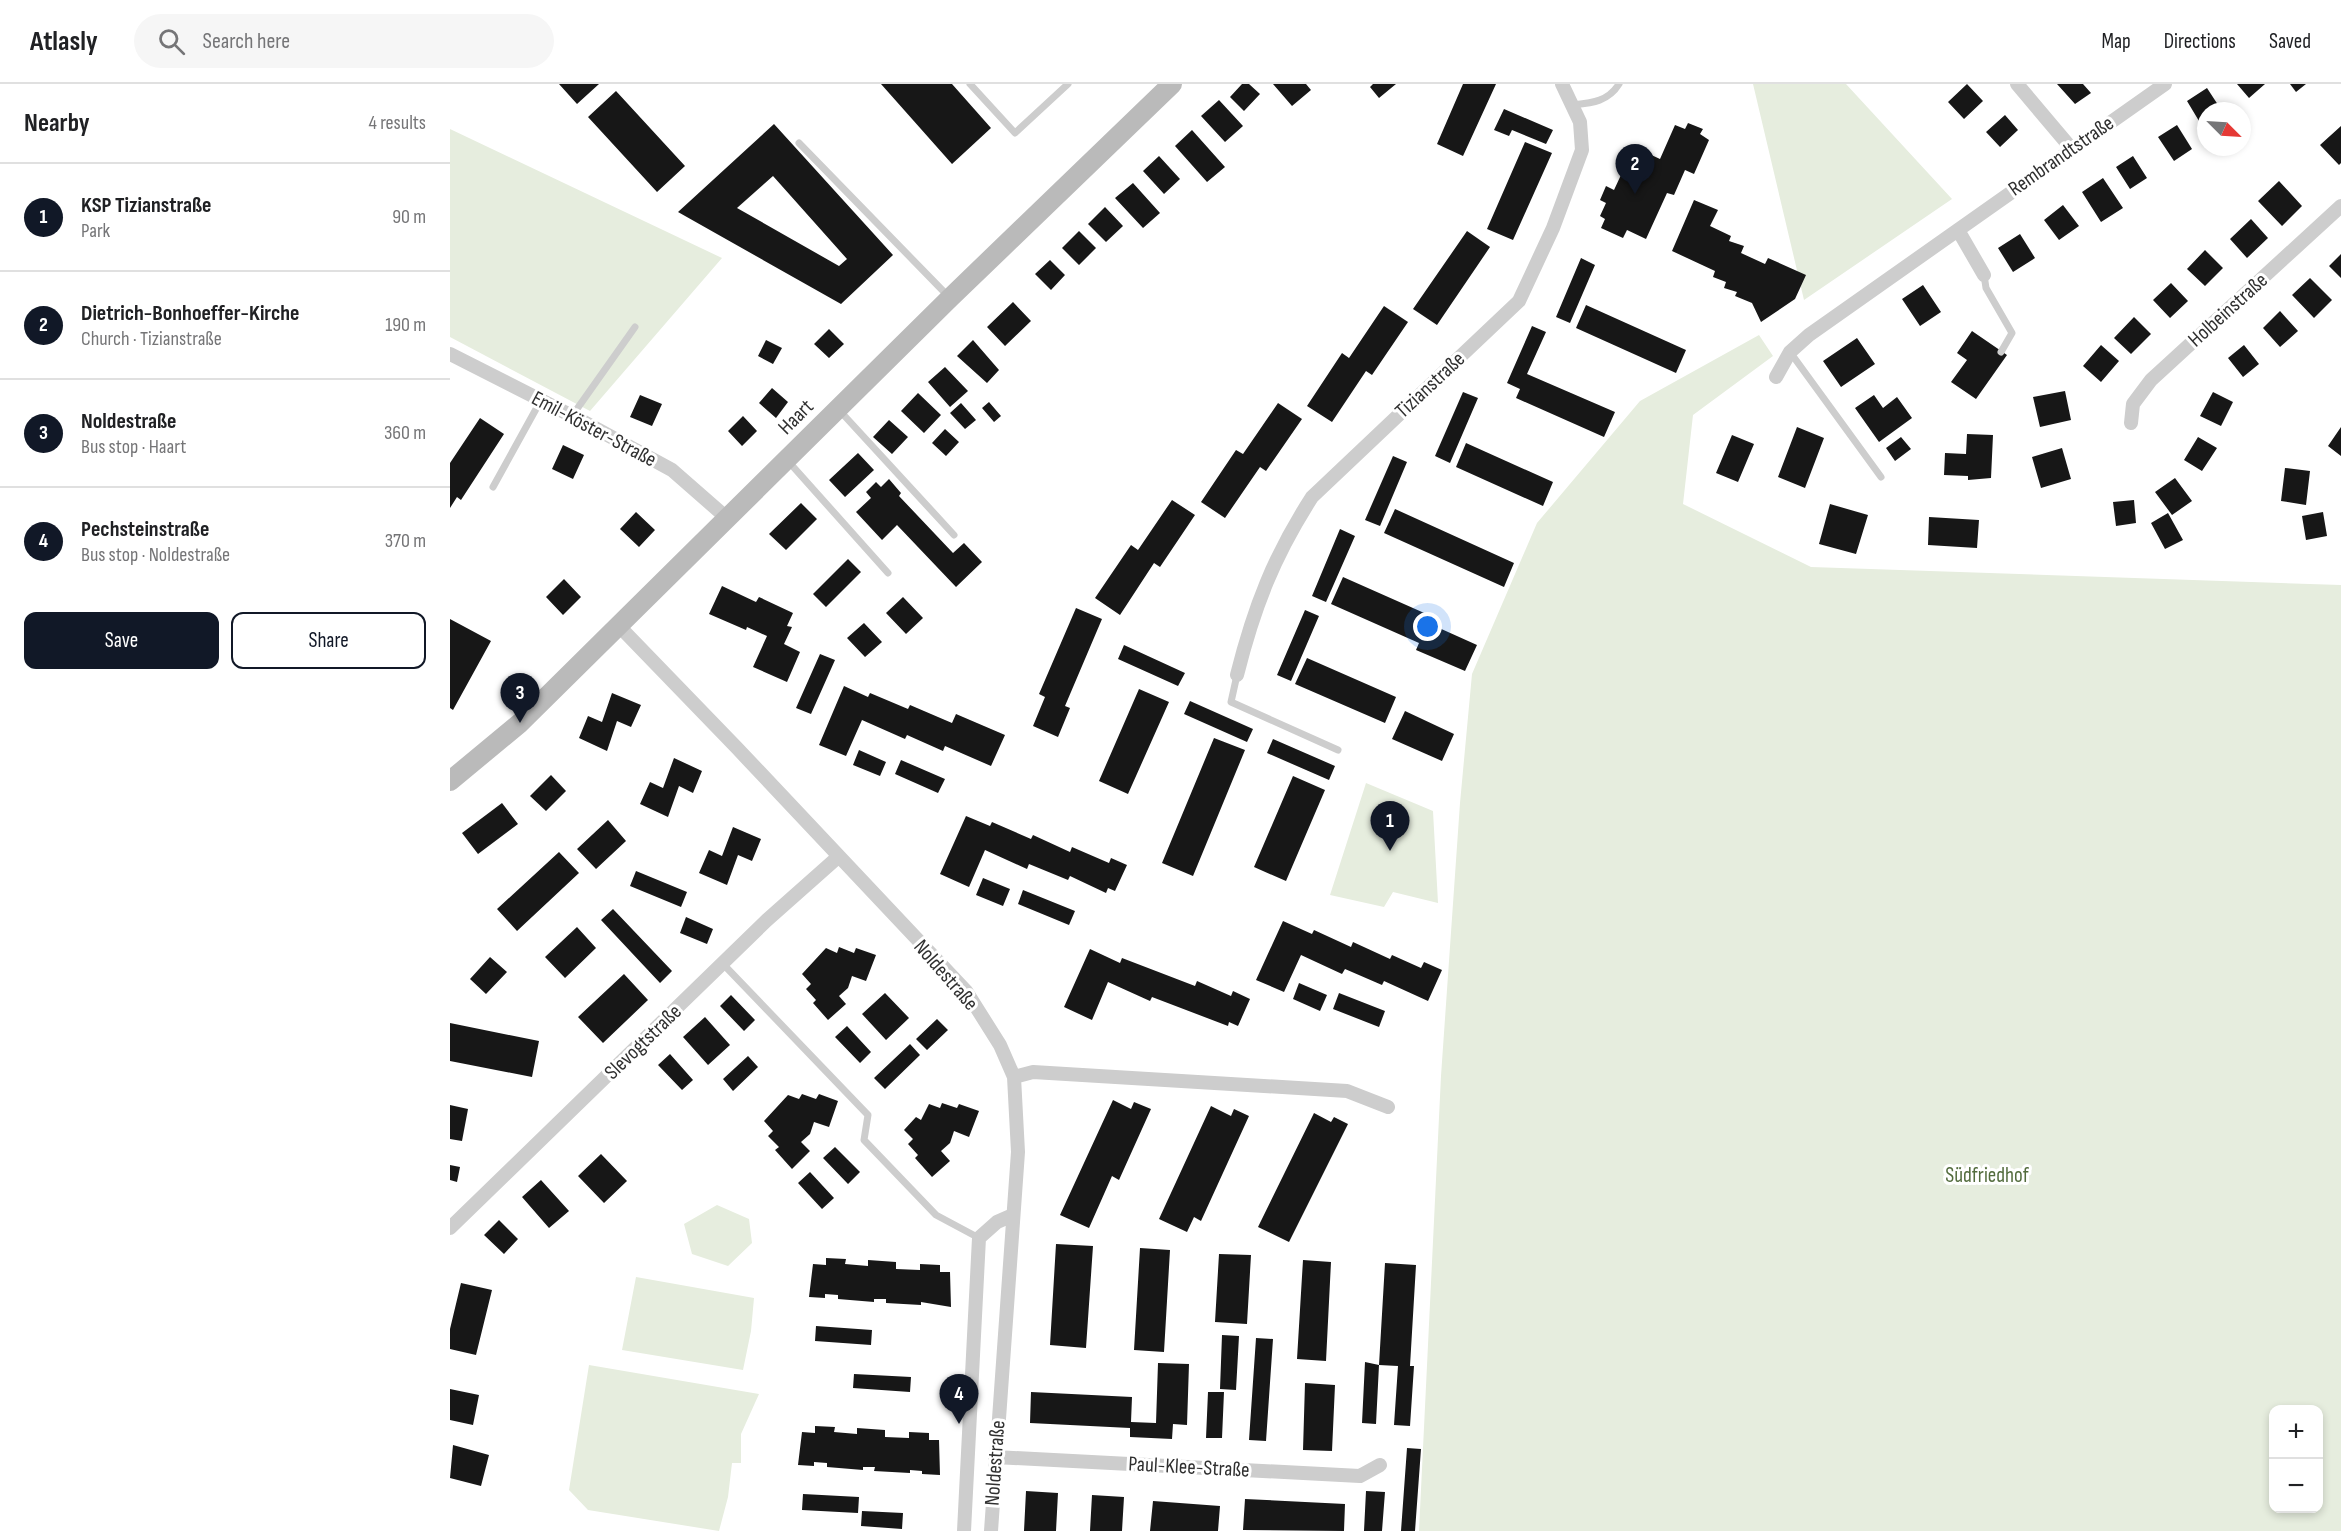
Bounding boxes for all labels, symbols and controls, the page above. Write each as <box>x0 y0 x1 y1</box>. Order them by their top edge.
search box <box>134 14 554 68</box>
text: Atlasly <box>30 25 98 58</box>
icon: search <box>155 25 188 58</box>
text: Search here <box>203 28 290 55</box>
text: Map <box>2101 29 2131 54</box>
text: Directions <box>2164 29 2236 54</box>
text: Saved <box>2269 29 2311 54</box>
north arrow <box>2197 102 2251 156</box>
text: Nearby <box>24 108 90 139</box>
text: 4 results <box>369 111 426 135</box>
street label: Rembrandtstraße <box>2004 111 2118 201</box>
pin: 2 <box>1616 144 1654 194</box>
text: KSP Tizianstraße <box>81 192 211 219</box>
text: 1 <box>40 205 47 229</box>
text: 90 m <box>392 205 426 229</box>
text: Park <box>81 219 110 243</box>
street label: Holbeinstraße <box>2183 268 2273 352</box>
text: Dietrich-Bonhoeffer-Kirche <box>81 300 299 327</box>
text: 2 <box>39 313 48 337</box>
text: 190 m <box>385 313 426 337</box>
text: Church · Tizianstraße <box>81 327 222 351</box>
street label: Tizianstraße <box>1390 347 1470 423</box>
street label: Emil-Köster-Straße <box>527 386 661 472</box>
street label: Haart <box>773 394 819 440</box>
text: Noldestraße <box>81 408 177 435</box>
text: 3 <box>39 421 48 445</box>
text: 360 m <box>384 421 426 445</box>
text: Bus stop · Haart <box>81 435 186 459</box>
text: Pechsteinstraße <box>81 516 209 543</box>
text: 4 <box>39 529 48 553</box>
text: 370 m <box>385 529 426 553</box>
text: Bus stop · Noldestraße <box>81 543 230 567</box>
button: Save <box>24 612 219 669</box>
button: Share <box>231 612 426 669</box>
your location <box>1413 612 1442 641</box>
pin: 3 <box>500 674 540 723</box>
pin: 1 <box>1370 802 1410 851</box>
street label: Noldestraße <box>909 935 983 1015</box>
street label: Slevogtstraße <box>599 999 687 1085</box>
park label: Südfriedhof <box>1945 1163 2030 1188</box>
pin: 4 <box>940 1374 978 1424</box>
map controls <box>2269 1405 2323 1513</box>
button: + <box>2269 1405 2323 1459</box>
street label: Noldestraße <box>980 1419 1010 1507</box>
street label: Paul-Klee-Straße <box>1128 1451 1250 1483</box>
button: − <box>2269 1459 2323 1513</box>

